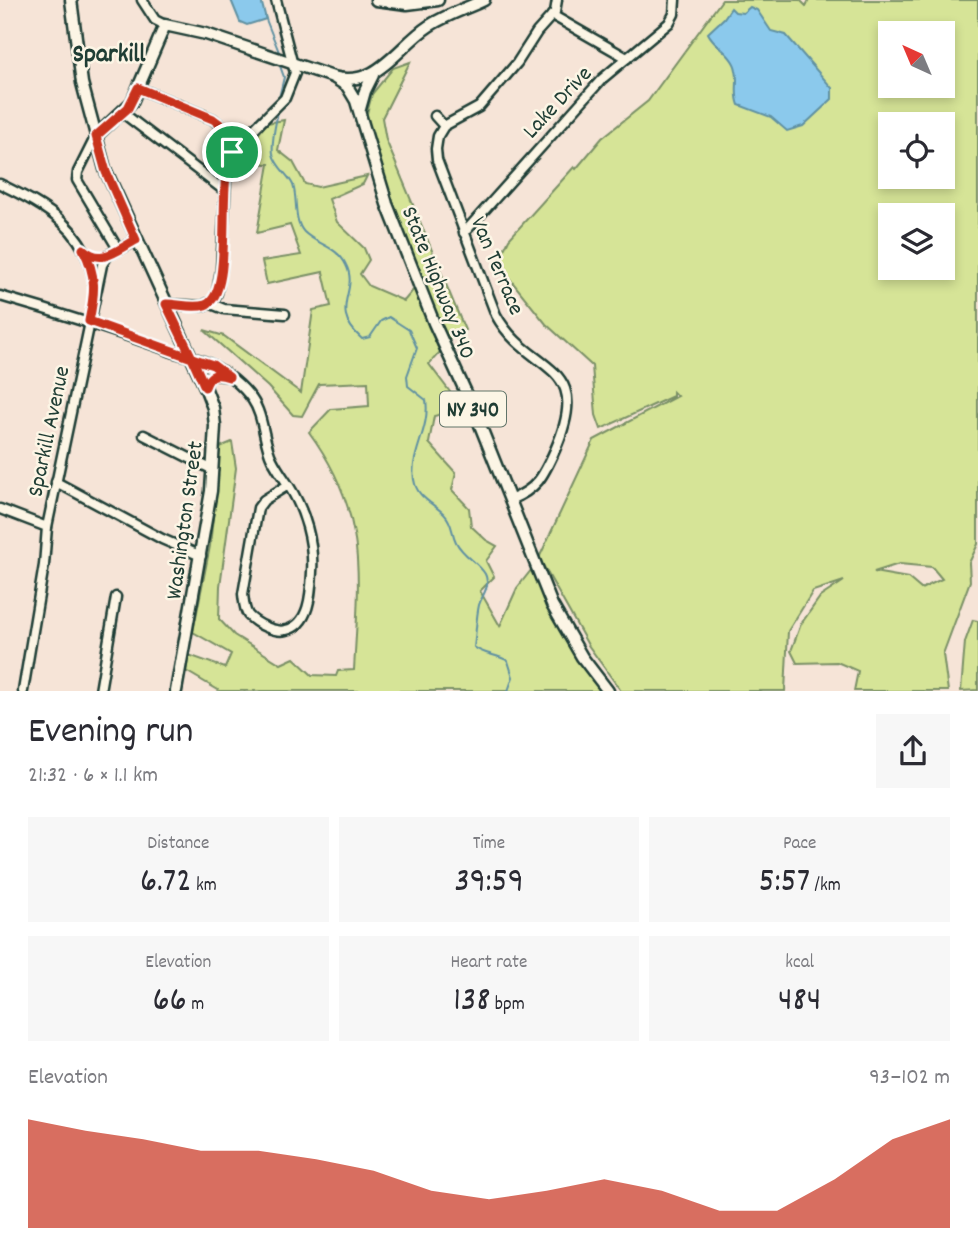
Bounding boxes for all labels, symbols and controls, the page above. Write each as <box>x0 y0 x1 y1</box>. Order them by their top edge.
north arrow <box>878 21 956 98</box>
map controls <box>878 21 955 280</box>
district label: Sparkill <box>72 37 146 74</box>
street label: Lake Drive <box>516 59 601 147</box>
button: locate <box>878 112 955 189</box>
pin <box>202 122 262 182</box>
icon: arrive <box>213 133 251 171</box>
street label: State Highway 340 <box>391 202 482 365</box>
button: layers <box>878 203 955 280</box>
street label: Van Terrace <box>460 212 531 321</box>
street label: Sparkill Avenue <box>20 363 80 500</box>
road number: NY 340 <box>440 392 506 426</box>
street label: Washington Street <box>159 439 214 602</box>
text: Evening run <box>28 706 193 761</box>
button: share <box>876 714 950 788</box>
text: 21:32 · 6 × 1.1 km <box>28 760 158 793</box>
text: Distance <box>147 831 209 858</box>
text: Time <box>473 831 505 858</box>
text: Pace <box>783 831 816 858</box>
text: 6.72 <box>140 858 192 908</box>
text: 39:59 <box>454 858 524 908</box>
text: 5:57 <box>759 858 810 908</box>
text: km <box>192 873 217 900</box>
text: /km <box>810 873 841 900</box>
text: Elevation <box>145 950 211 977</box>
text: Heart rate <box>451 950 527 977</box>
text: kcal <box>785 950 814 977</box>
text: 66 <box>152 977 187 1027</box>
text: 138 <box>453 977 490 1027</box>
text: 484 <box>778 977 821 1027</box>
text: m <box>187 992 204 1019</box>
text: bpm <box>490 992 525 1019</box>
text: Elevation <box>28 1062 108 1095</box>
text: 93–102 m <box>869 1062 950 1095</box>

